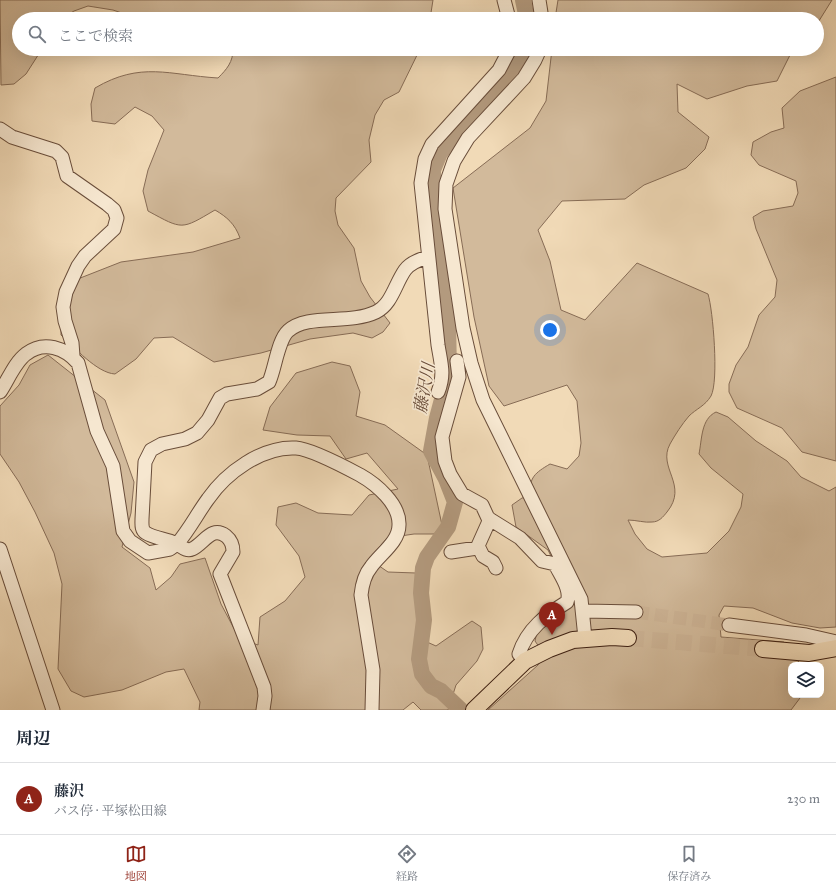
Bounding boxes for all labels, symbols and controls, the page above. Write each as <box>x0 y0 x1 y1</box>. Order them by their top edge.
search box <box>12 12 824 56</box>
icon: search <box>26 23 48 45</box>
text: ここで検索 <box>58 27 133 45</box>
your location <box>540 320 560 340</box>
water label: 藤沢川 <box>410 359 440 415</box>
pin: A <box>539 602 565 635</box>
map controls <box>788 662 824 698</box>
button: layers <box>788 662 824 698</box>
text: 周辺 <box>16 728 50 749</box>
text: 藤沢 <box>54 782 84 800</box>
text: A <box>25 791 33 807</box>
text: 230 m <box>787 791 820 807</box>
text: バス停 · 平塚松田線 <box>54 803 166 819</box>
tab: 地図 <box>125 843 147 883</box>
tab: 経路 <box>396 843 418 883</box>
tab: 保存済み <box>667 843 711 883</box>

